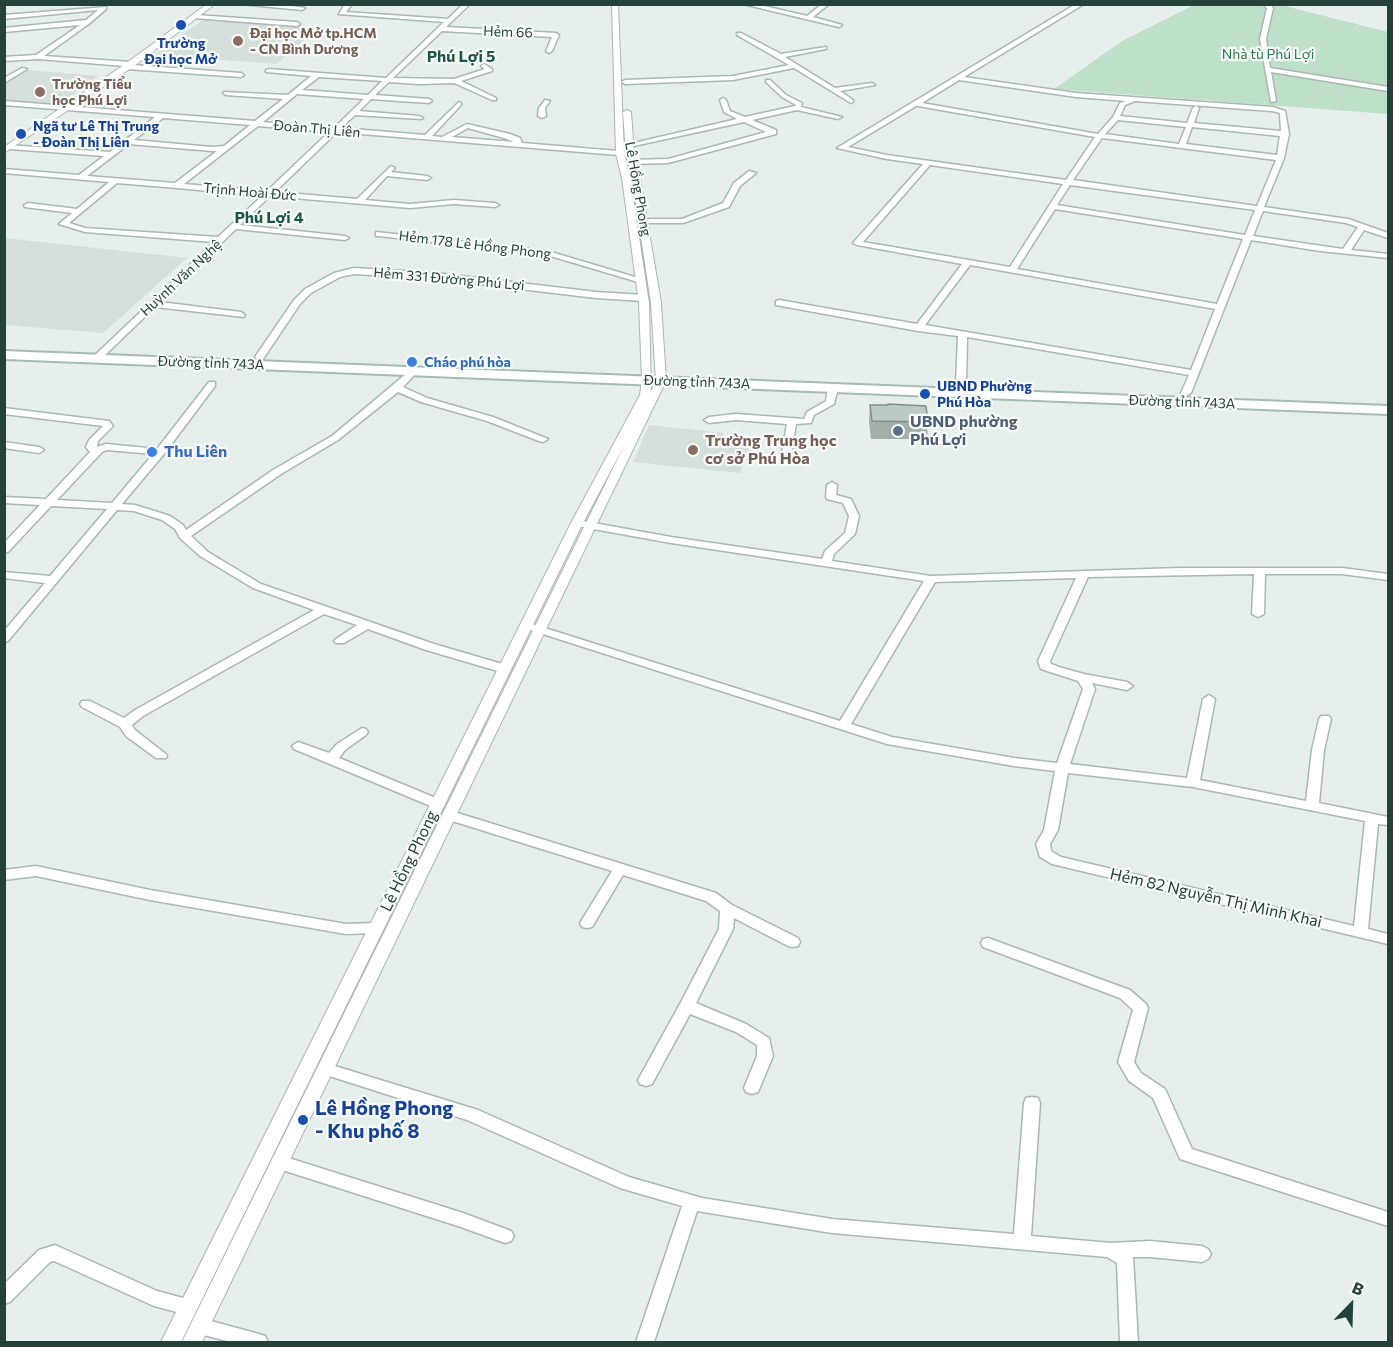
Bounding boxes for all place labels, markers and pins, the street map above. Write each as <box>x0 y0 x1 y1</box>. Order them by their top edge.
marker: Trường Đại học Mở <box>174 18 188 32</box>
place label: Đại học Mở tp.HCM - CN Bình Dương <box>250 25 377 57</box>
marker: Đại học Mở tp.HCM - CN Bình Dương <box>231 34 245 48</box>
place label: Trường Đại học Mở <box>145 35 217 68</box>
place label: Trường Tiểu học Phú Lợi <box>52 76 132 108</box>
marker: Trường Tiểu học Phú Lợi <box>33 85 47 99</box>
place label: Ngã tư Lê Thị Trung - Đoàn Thị Liên <box>33 118 159 150</box>
marker: Ngã tư Lê Thị Trung - Đoàn Thị Liên <box>14 127 28 141</box>
place label: Cháo phú hòa <box>424 354 511 370</box>
marker: Cháo phú hòa <box>405 355 419 369</box>
place label: UBND Phường Phú Hòa <box>937 378 1032 410</box>
marker: UBND Phường Phú Hòa <box>918 387 932 401</box>
place label: UBND phường Phú Lợi <box>910 412 1017 450</box>
marker: UBND phường Phú Lợi <box>891 424 905 438</box>
place label: Trường Trung học cơ sở Phú Hòa <box>705 431 836 469</box>
place label: Thu Liên <box>164 442 227 462</box>
marker: Trường Trung học cơ sở Phú Hòa <box>686 443 700 457</box>
marker: Thu Liên <box>145 445 159 459</box>
place label: Lê Hồng Phong - Khu phố 8 <box>315 1096 453 1143</box>
marker: Lê Hồng Phong - Khu phố 8 <box>296 1113 310 1127</box>

